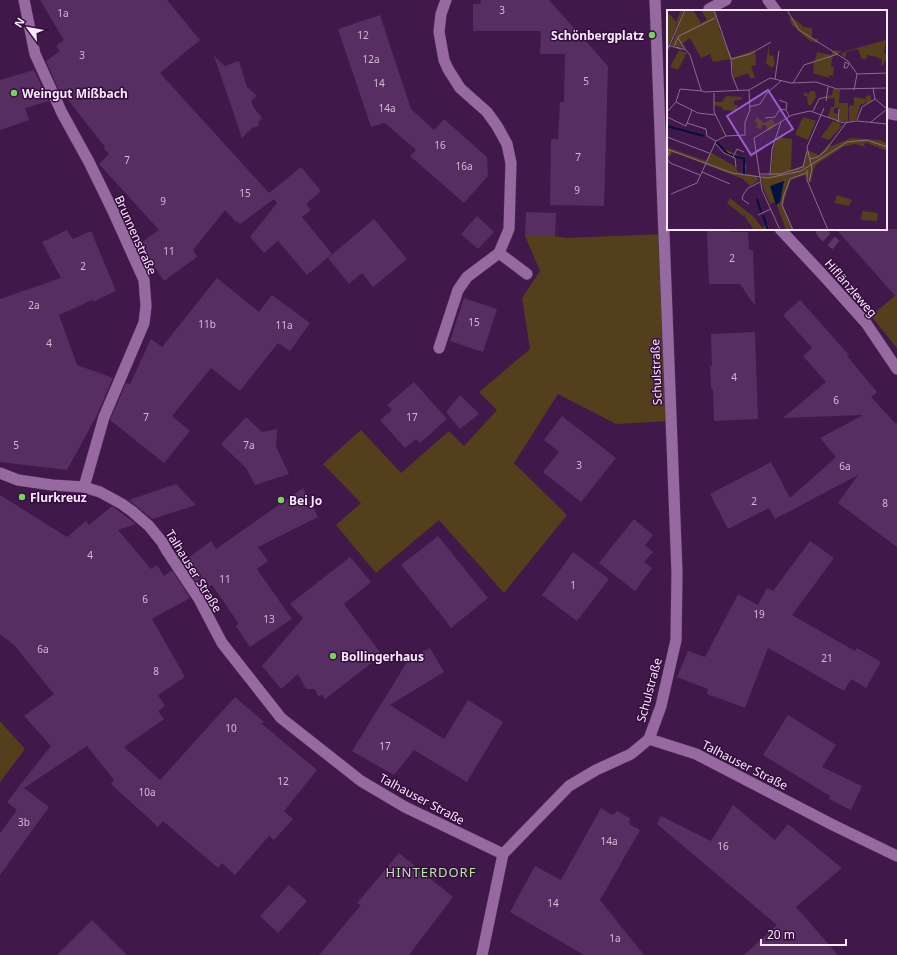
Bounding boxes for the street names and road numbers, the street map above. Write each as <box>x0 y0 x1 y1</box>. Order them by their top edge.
street label: Brunnenstraße <box>111 193 161 278</box>
street label: Hiflänzleweg <box>821 255 881 321</box>
street label: Schulstraße <box>646 338 666 405</box>
street label: Talhauser Straße <box>162 526 226 616</box>
street label: Schulstraße <box>632 656 666 724</box>
street label: Talhauser Straße <box>699 736 791 794</box>
street label: Talhauser Straße <box>376 769 468 829</box>

